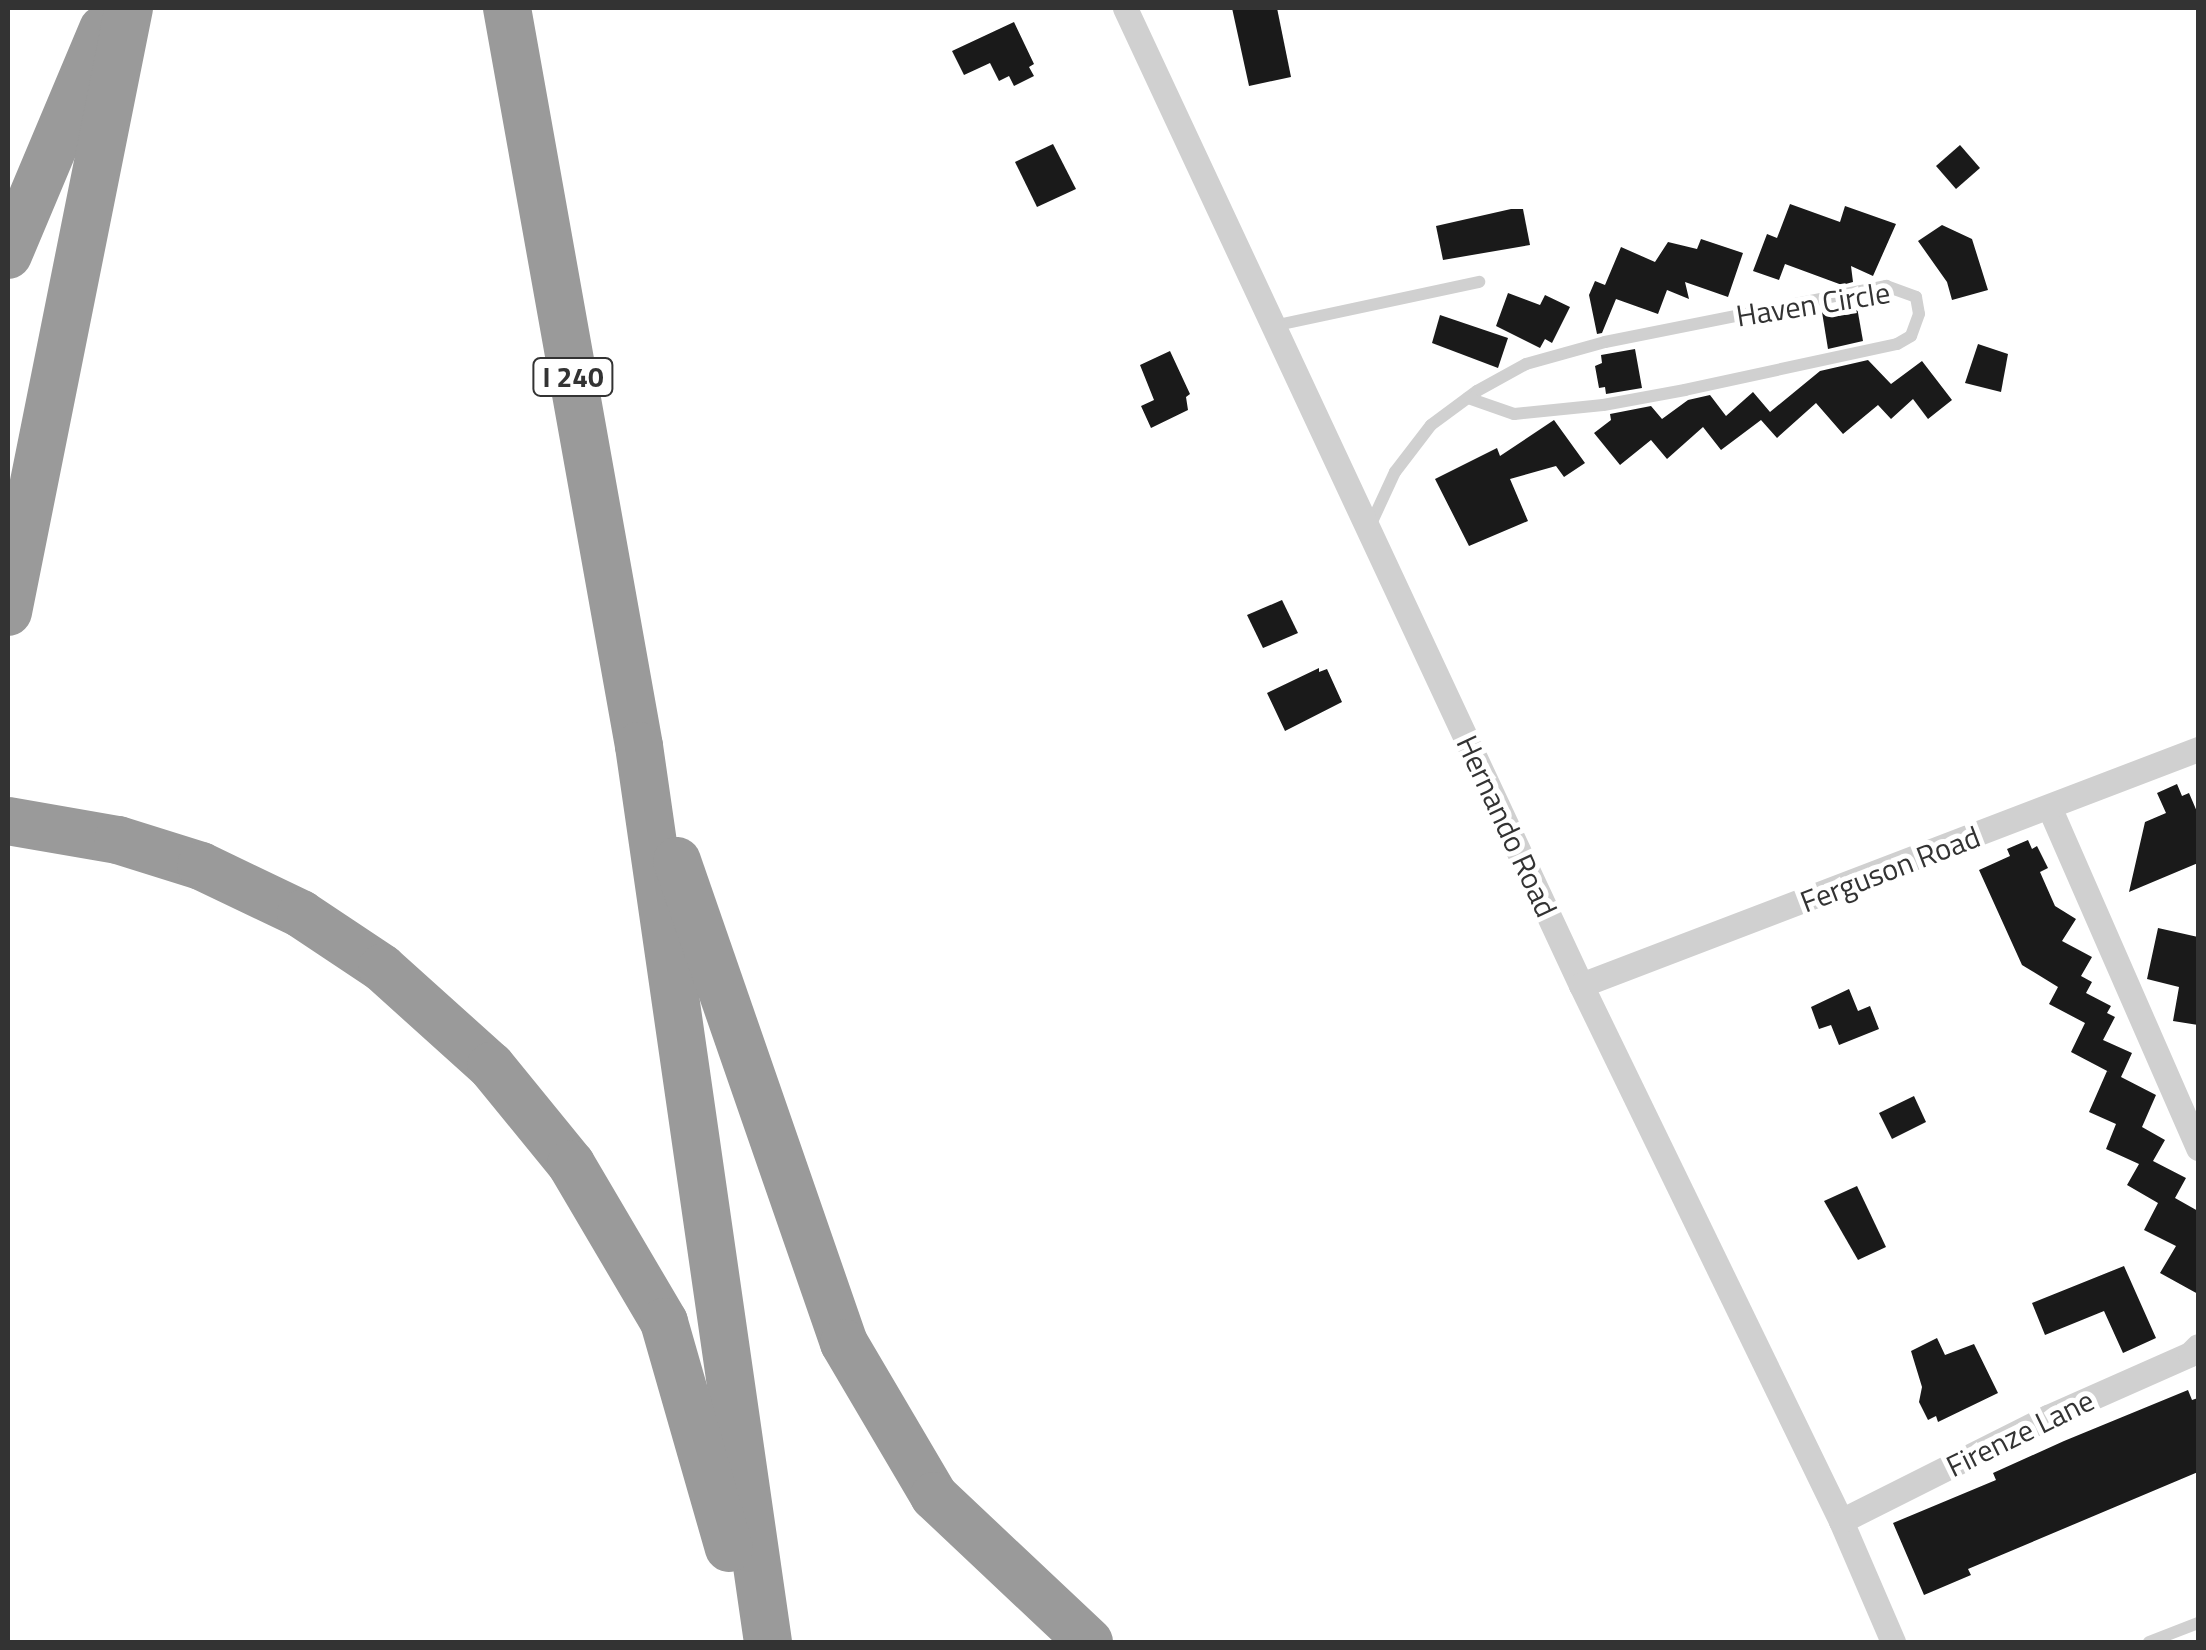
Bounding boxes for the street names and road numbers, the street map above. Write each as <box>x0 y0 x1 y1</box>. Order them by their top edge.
street label: Haven Circle <box>1734 274 1892 334</box>
road number: I 240 <box>530 354 616 400</box>
street label: Hernando Road <box>1449 730 1565 922</box>
street label: Ferguson Road <box>1795 818 1985 920</box>
street label: Firenze Lane <box>1940 1382 2100 1484</box>

